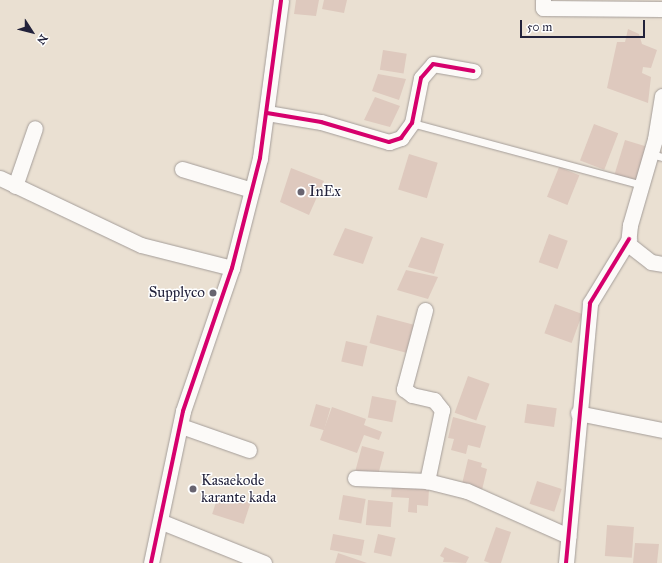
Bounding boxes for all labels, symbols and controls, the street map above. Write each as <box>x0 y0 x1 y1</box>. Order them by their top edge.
north arrow <box>12 12 52 52</box>
scale bar <box>522 12 647 38</box>
text: 50 m <box>527 20 552 34</box>
text: N <box>34 32 50 47</box>
place label: InEx <box>309 183 341 201</box>
marker: InEx <box>296 187 306 197</box>
place label: Supplyco <box>149 284 205 302</box>
marker: Supplyco <box>208 288 218 298</box>
place label: Kasaekode karante kada <box>201 471 276 506</box>
marker: Kasaekode karante kada <box>188 484 198 494</box>

